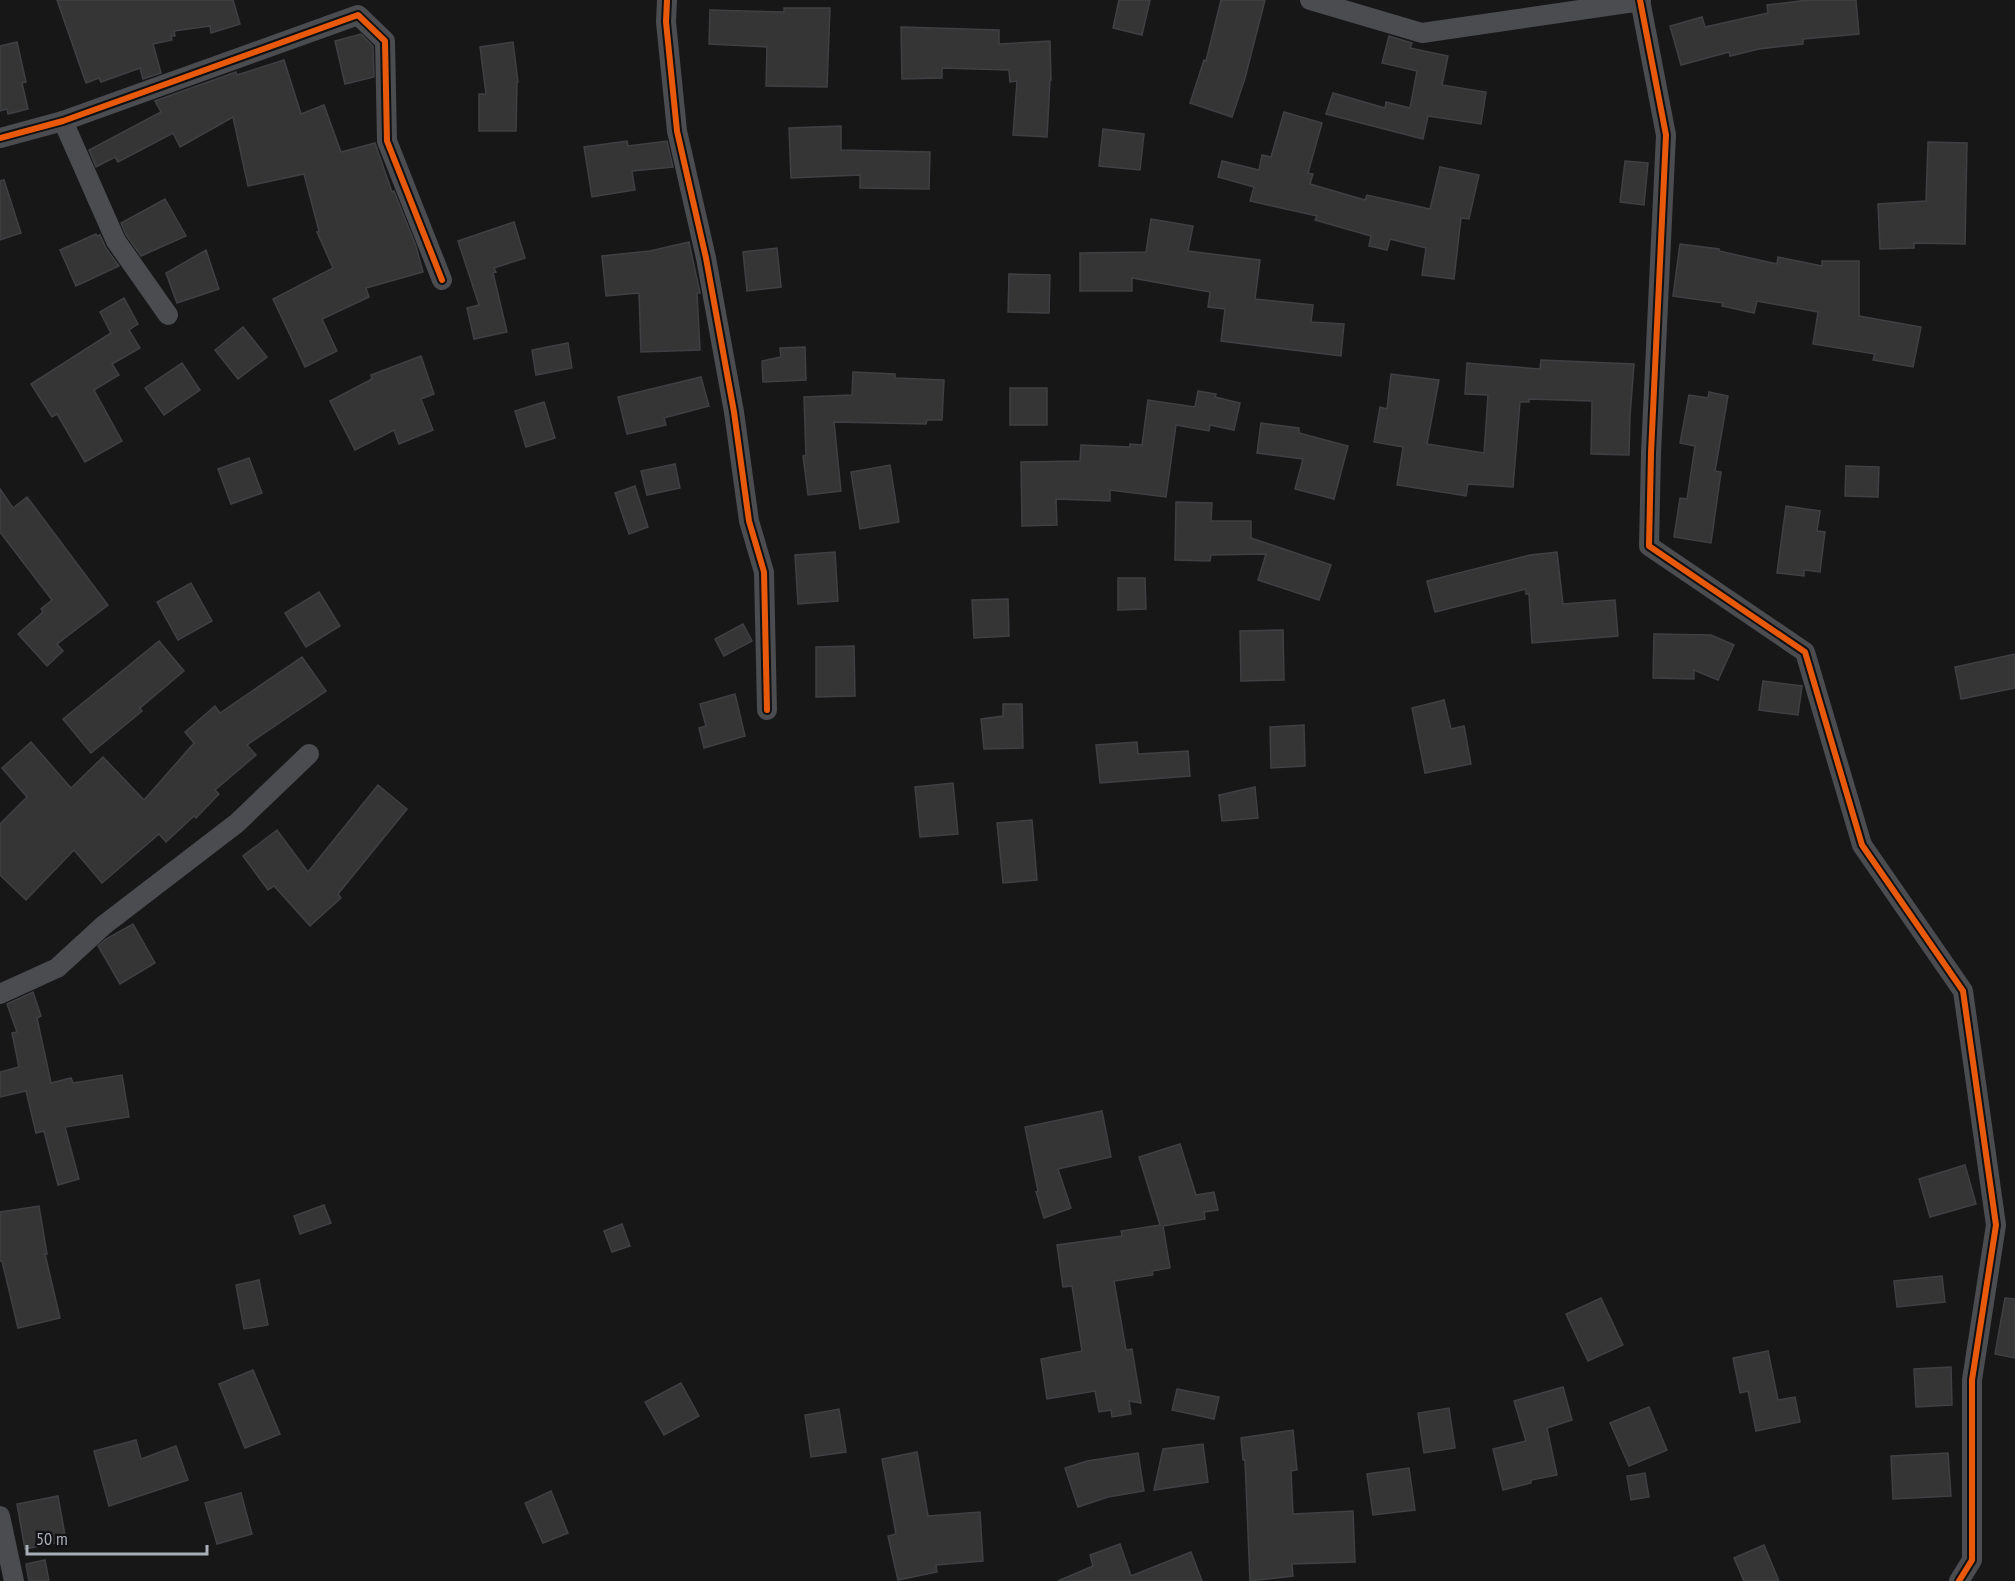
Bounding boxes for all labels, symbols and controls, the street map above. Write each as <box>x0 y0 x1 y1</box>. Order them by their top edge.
scale bar <box>27 1518 207 1556</box>
text: 50 m <box>36 1527 68 1550</box>

